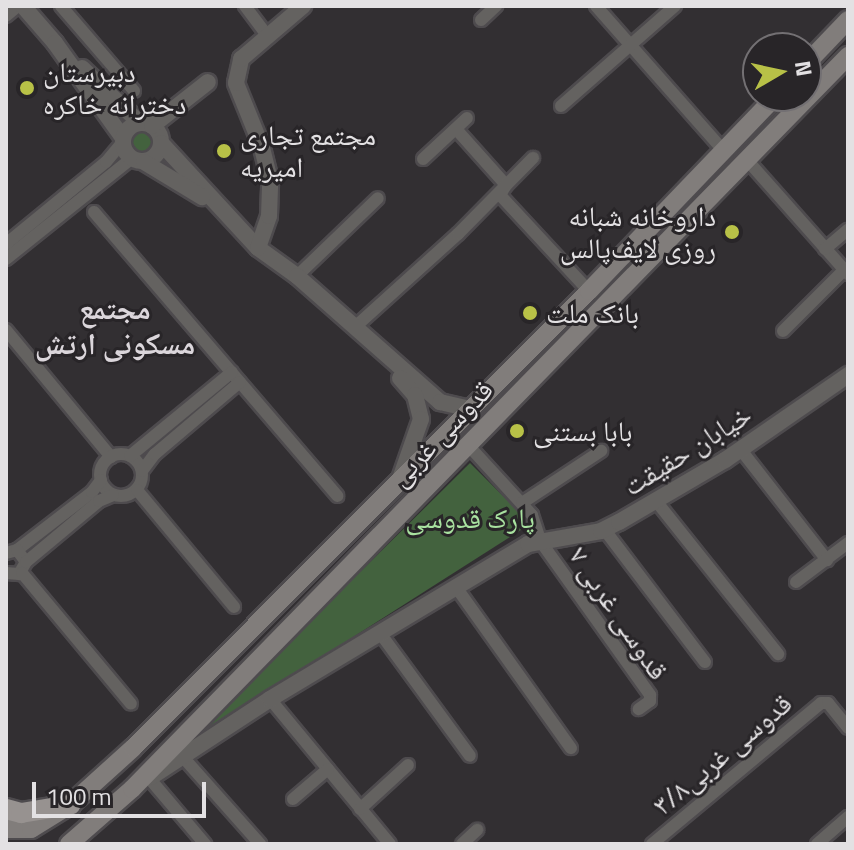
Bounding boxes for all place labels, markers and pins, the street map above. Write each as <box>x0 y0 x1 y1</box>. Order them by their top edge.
place label: دبیرستان دخترانه خاکره <box>43 55 186 121</box>
marker: دبیرستان دخترانه خاکره <box>18 79 36 97</box>
place label: مجتمع تجاری امیریه <box>240 118 376 184</box>
marker: مجتمع تجاری امیریه <box>215 142 233 160</box>
place label: داروخانه شبانه روزی لایف‌پالس <box>560 199 716 265</box>
marker: داروخانه شبانه روزی لایف‌پالس <box>723 223 741 241</box>
place label: بانک ملت <box>546 296 639 330</box>
marker: بانک ملت <box>521 304 539 322</box>
place label: بابا بستنی <box>533 414 632 448</box>
marker: بابا بستنی <box>508 422 526 440</box>

